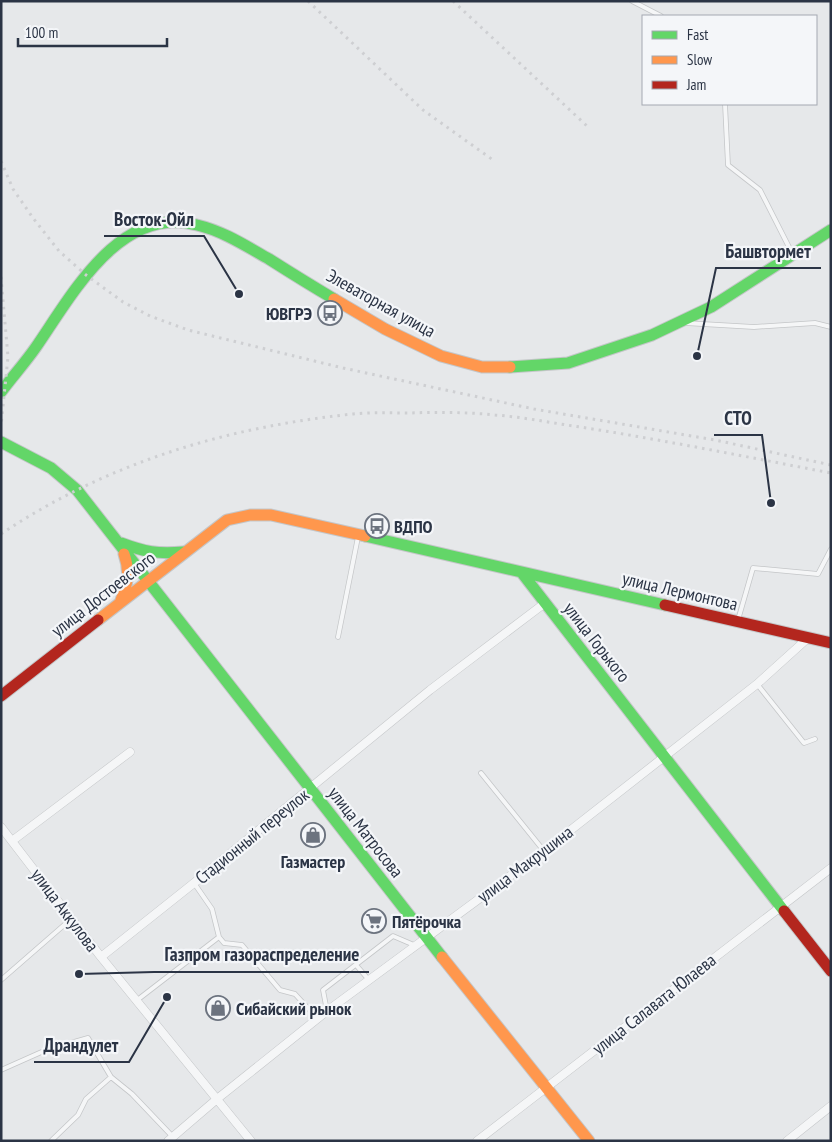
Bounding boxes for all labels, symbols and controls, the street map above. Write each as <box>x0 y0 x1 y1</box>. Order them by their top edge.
scale bar <box>18 15 166 47</box>
legend <box>642 15 817 105</box>
text: 100 m <box>25 23 58 42</box>
text: Fast <box>687 25 708 44</box>
text: Slow <box>687 50 712 69</box>
text: Jam <box>686 75 706 94</box>
callout: Восток-Ойл <box>104 202 204 236</box>
text: Восток-Ойл <box>114 207 194 231</box>
callout: Башвтормет <box>716 234 821 268</box>
text: Башвтормет <box>725 239 811 263</box>
street label: Элеваторная улица <box>323 264 439 342</box>
bus stop icon: ЮВГРЭ <box>317 300 343 326</box>
place label: ЮВГРЭ <box>266 302 312 325</box>
callout: СТО <box>714 401 762 435</box>
text: СТО <box>724 406 752 430</box>
bus stop icon: ВДПО <box>364 513 390 539</box>
place label: ВДПО <box>394 515 433 538</box>
street label: улица Достоевского <box>46 546 160 642</box>
street label: улица Лермонтова <box>620 567 740 615</box>
street label: улица Горького <box>559 597 636 687</box>
street label: улица Матросова <box>323 782 409 882</box>
street label: Стадионный переулок <box>190 783 314 889</box>
street label: улица Макрушина <box>472 820 578 908</box>
shop icon: Газмастер <box>300 822 326 848</box>
place label: Газмастер <box>281 850 345 873</box>
street label: улица Аккулова <box>26 864 104 956</box>
supermarket icon: Пятёрочка <box>361 908 387 934</box>
place label: Пятёрочка <box>392 910 461 933</box>
callout: Газпром газораспределение <box>154 938 369 972</box>
text: Газпром газораспределение <box>165 942 359 966</box>
street label: улица Салавата Юлаева <box>587 949 721 1059</box>
shop icon: Сибайский рынок <box>205 995 231 1021</box>
place label: Сибайский рынок <box>236 997 352 1020</box>
callout: Драндулет <box>34 1028 129 1062</box>
text: Драндулет <box>44 1033 119 1057</box>

